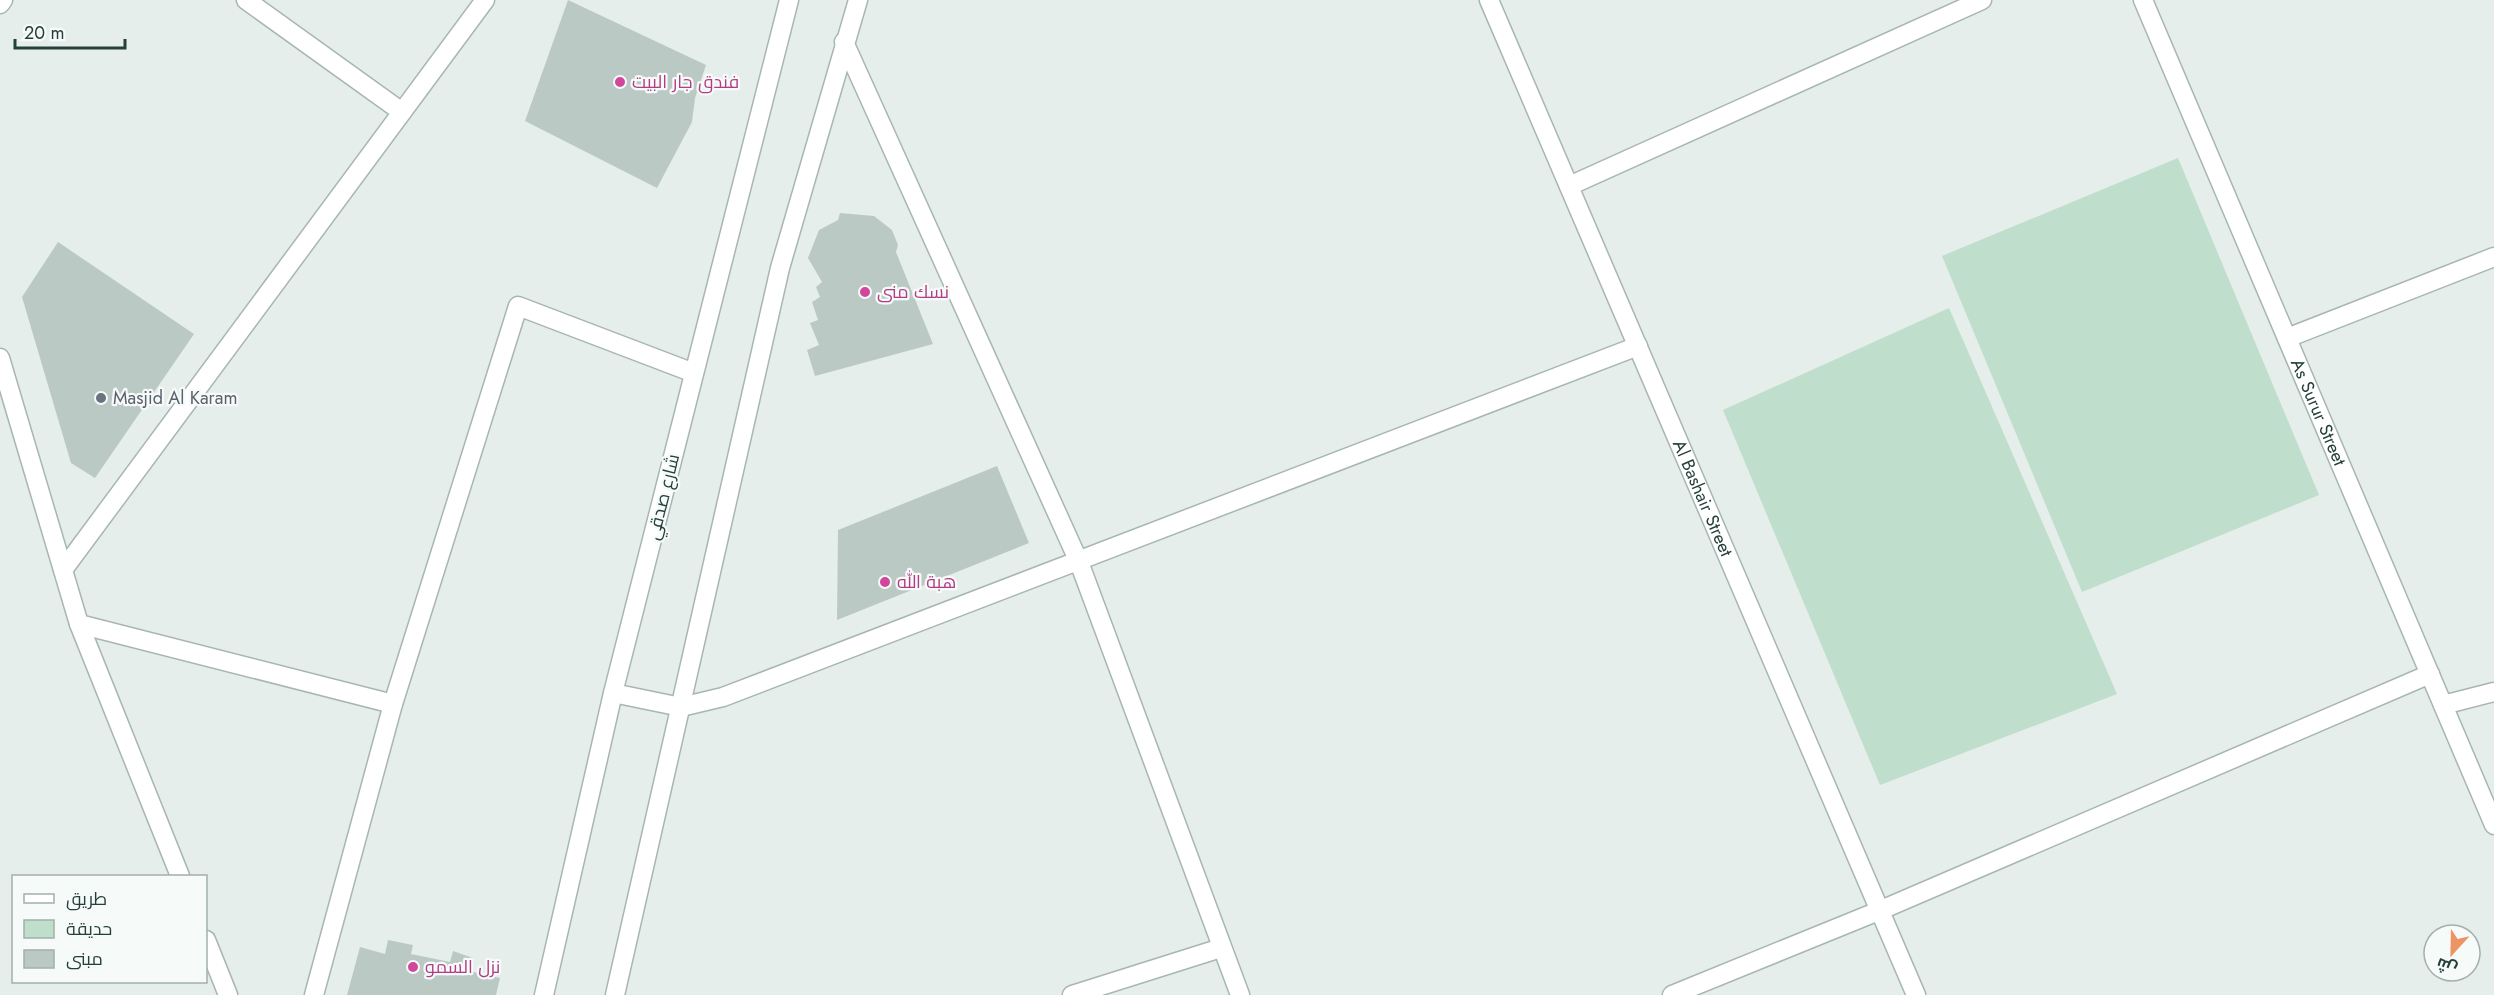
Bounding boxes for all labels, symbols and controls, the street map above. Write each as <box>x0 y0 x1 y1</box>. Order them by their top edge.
scale bar <box>15 12 124 50</box>
text: 20 m <box>24 20 64 46</box>
place label: فندق جار البيت <box>632 69 739 95</box>
marker: فندق جار البيت <box>613 75 627 89</box>
place label: نسك منى <box>877 279 949 305</box>
marker: نسك منى <box>858 285 872 299</box>
street label: As Surur Street <box>2284 355 2353 470</box>
place label: Masjid Al Karam <box>113 385 237 411</box>
marker: Masjid Al Karam <box>94 391 108 405</box>
street label: Al Bashair Street <box>1666 436 1740 561</box>
street label: شارع صدقي <box>640 451 687 543</box>
place label: هبة الله <box>897 569 956 595</box>
marker: هبة الله <box>878 575 892 589</box>
legend <box>12 875 207 983</box>
text: طريق <box>66 886 107 912</box>
text: حديقة <box>66 916 112 942</box>
north arrow <box>2422 923 2482 983</box>
text: مبنى <box>66 946 103 972</box>
text: ش <box>2433 952 2460 981</box>
place label: نزل السمو <box>425 954 500 980</box>
marker: نزل السمو <box>406 960 420 974</box>

